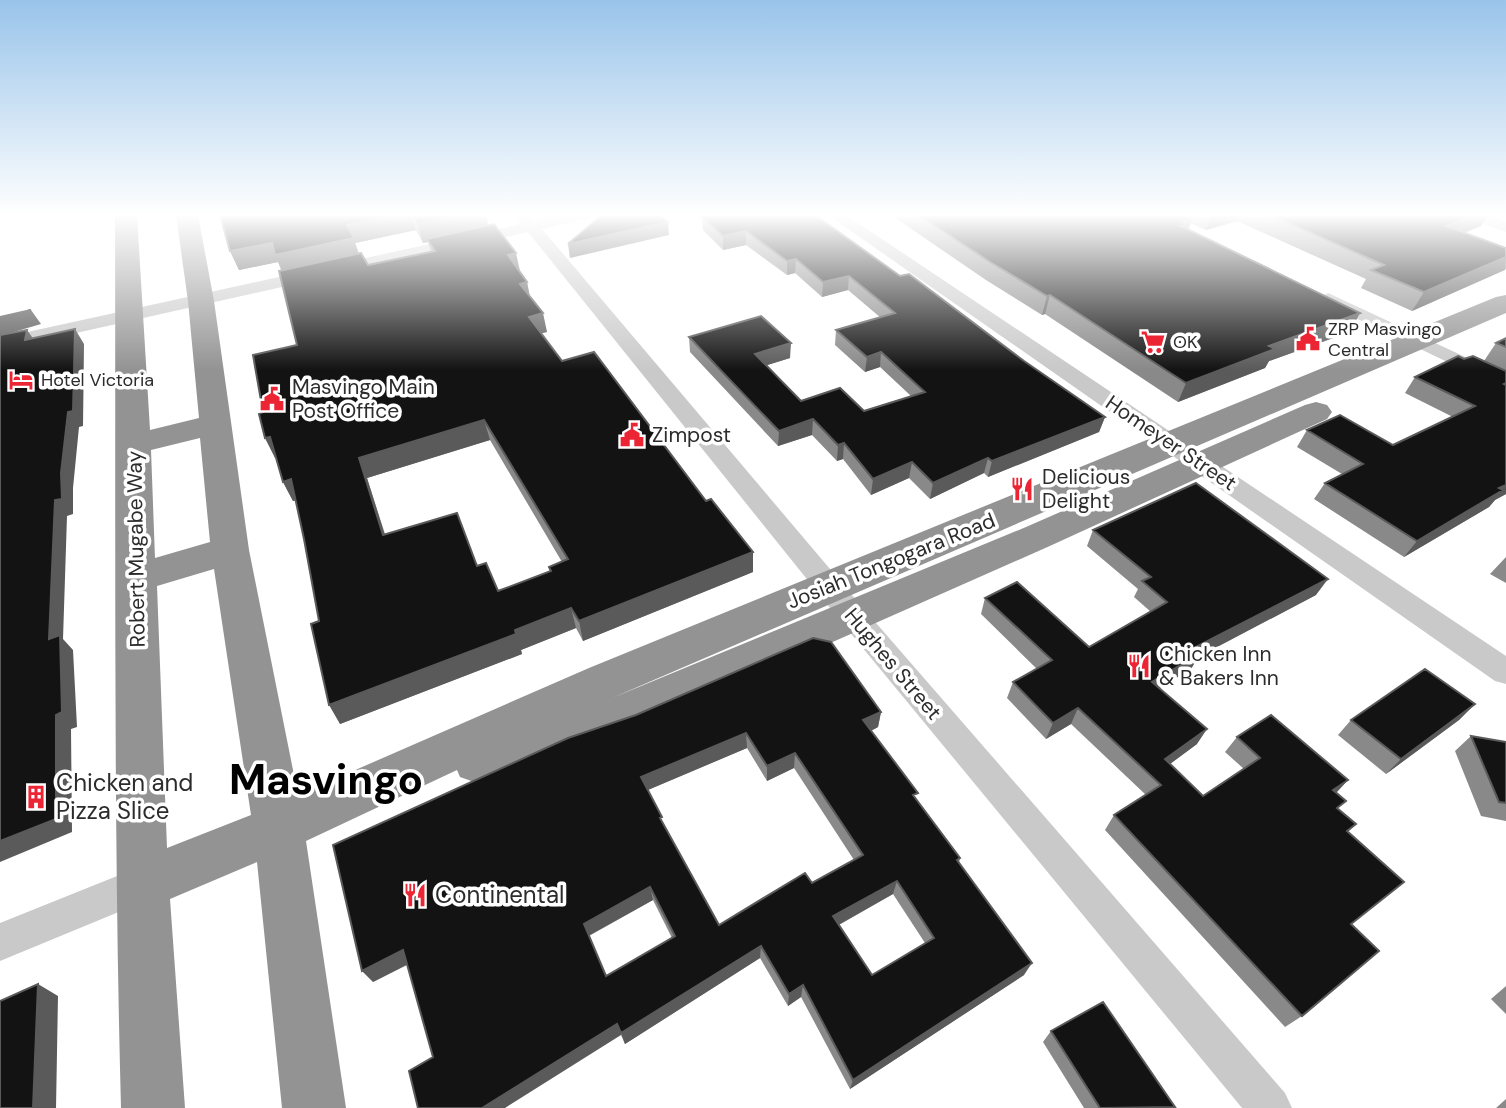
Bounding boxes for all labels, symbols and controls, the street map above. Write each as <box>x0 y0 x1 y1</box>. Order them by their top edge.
place label: ZRP Masvingo Central <box>1328 317 1442 362</box>
public building icon: ZRP Masvingo Central <box>1294 325 1322 353</box>
supermarket icon: OK <box>1139 328 1167 356</box>
place label: OK <box>1173 330 1198 354</box>
hotel icon: Hotel Victoria <box>7 366 35 394</box>
place label: Hotel Victoria <box>41 368 154 392</box>
place label: Masvingo Main Post Office <box>292 373 435 425</box>
public building icon: Masvingo Main Post Office <box>258 385 286 413</box>
street label: Homeyer Street <box>1100 389 1242 497</box>
public building icon: Zimpost <box>618 421 646 449</box>
place label: Zimpost <box>652 421 731 449</box>
street label: Robert Mugabe Way <box>120 450 152 648</box>
place label: Delicious Delight <box>1042 463 1130 515</box>
restaurant icon: Delicious Delight <box>1008 475 1036 503</box>
street label: Josiah Tongogara Road <box>783 506 999 616</box>
street label: Hughes Street <box>838 602 948 726</box>
place label: Chicken Inn & Bakers Inn <box>1159 640 1279 692</box>
restaurant icon: Chicken Inn & Bakers Inn <box>1125 652 1153 680</box>
district label: Masvingo <box>229 752 423 807</box>
place label: Chicken and Pizza Slice <box>56 767 193 826</box>
building icon: Chicken and Pizza Slice <box>22 783 50 811</box>
place label: Continental <box>435 879 564 910</box>
restaurant icon: Continental <box>401 881 429 909</box>

